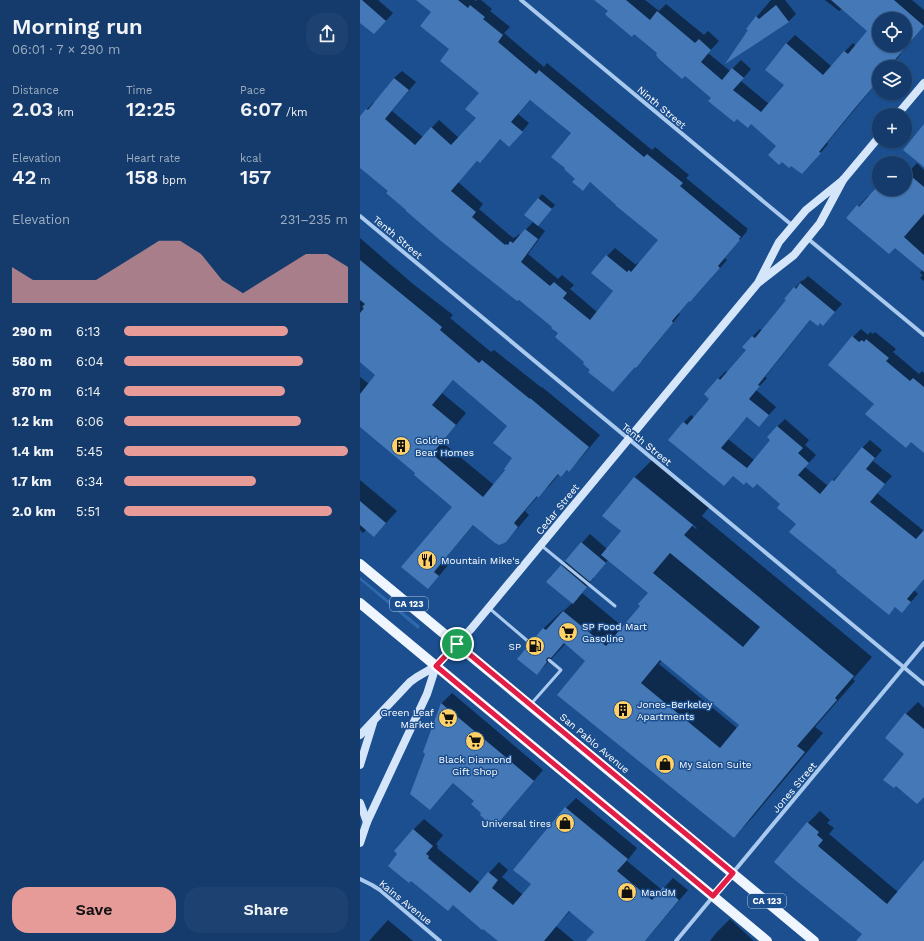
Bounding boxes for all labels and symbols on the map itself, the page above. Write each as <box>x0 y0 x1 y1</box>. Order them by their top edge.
street label: Ninth Street <box>635 84 689 131</box>
street label: Tenth Street <box>371 214 425 262</box>
street label: Tenth Street <box>620 421 674 468</box>
building icon: Golden Bear Homes <box>390 435 412 457</box>
place label: Golden Bear Homes <box>415 435 474 458</box>
street label: Cedar Street <box>534 481 582 537</box>
restaurant icon: Mountain Mike's <box>416 549 438 571</box>
place label: Mountain Mike's <box>441 555 520 566</box>
road number: CA 123 <box>390 597 428 611</box>
supermarket icon: SP Food Mart Gasoline <box>557 621 579 643</box>
place label: SP Food Mart Gasoline <box>582 621 648 644</box>
pin <box>440 627 474 661</box>
fuel station icon: SP <box>524 635 546 657</box>
place label: SP <box>508 641 521 652</box>
building icon: Jones-Berkeley Apartments <box>612 699 634 721</box>
place label: Jones-Berkeley Apartments <box>637 699 713 722</box>
place label: Green Leaf Market <box>381 707 435 730</box>
supermarket icon: Green Leaf Market <box>437 707 459 729</box>
street label: San Pablo Avenue <box>558 711 632 776</box>
supermarket icon: Black Diamond Gift Shop <box>464 730 486 752</box>
shop icon: My Salon Suite <box>654 753 676 775</box>
place label: Black Diamond Gift Shop <box>438 754 512 777</box>
place label: My Salon Suite <box>679 759 752 770</box>
street label: Jones Street <box>770 759 819 815</box>
shop icon: Universal tires <box>554 812 576 834</box>
place label: Universal tires <box>482 818 551 829</box>
street label: Kains Avenue <box>377 878 434 927</box>
shop icon: MandM <box>616 881 638 903</box>
place label: MandM <box>641 887 676 898</box>
road number: CA 123 <box>748 894 786 908</box>

